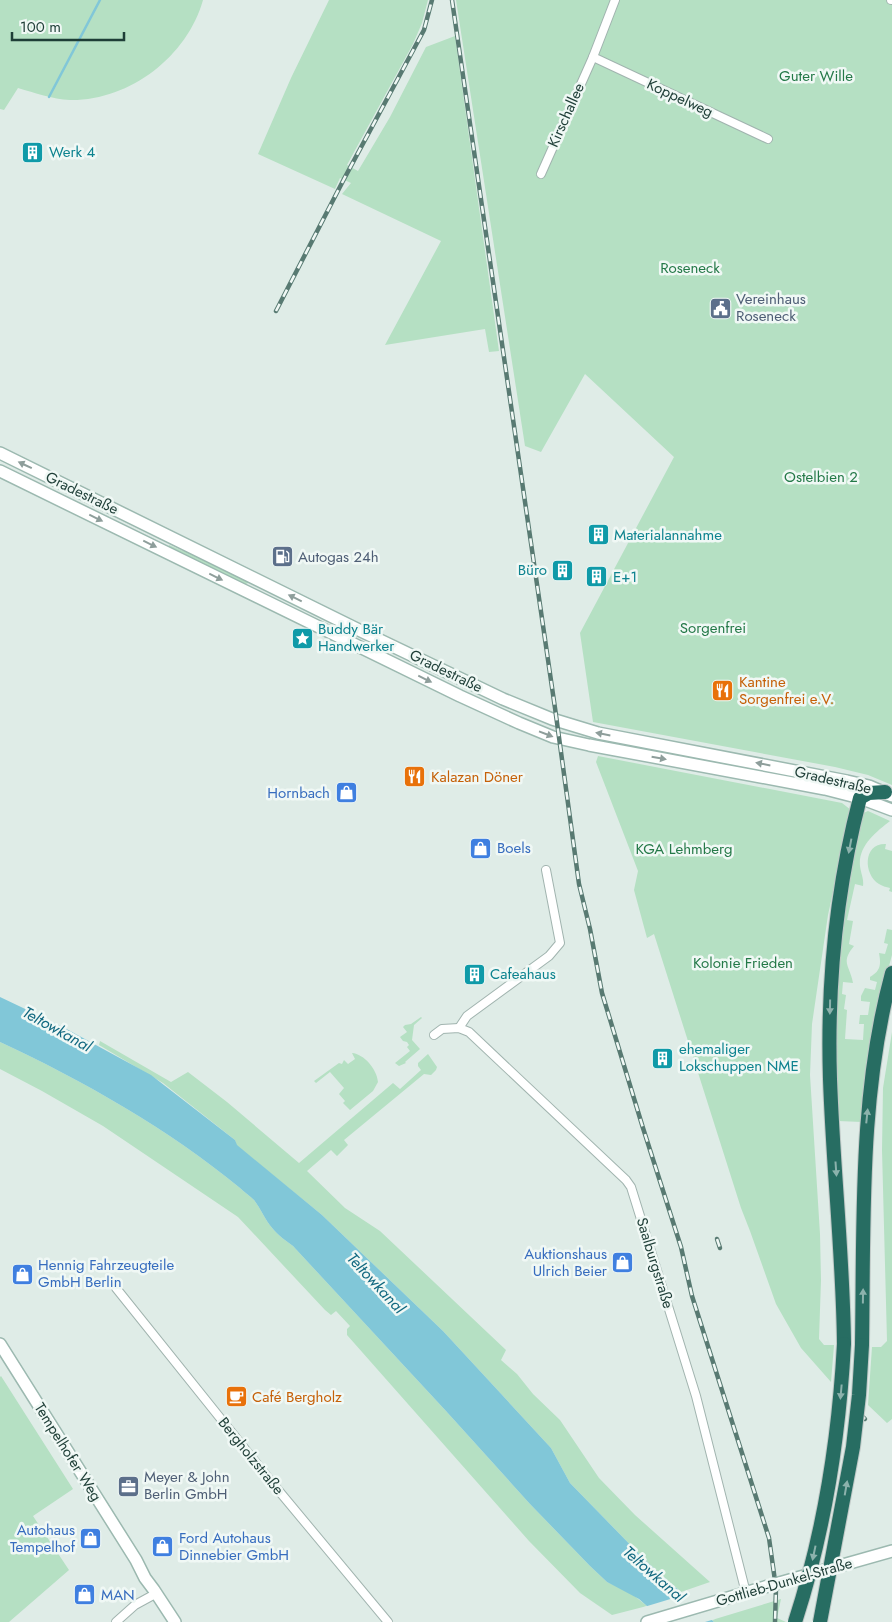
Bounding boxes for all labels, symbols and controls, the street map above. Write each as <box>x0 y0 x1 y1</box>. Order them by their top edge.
scale bar <box>12 10 125 42</box>
text: 100 m <box>20 16 61 38</box>
park label: Guter Wille <box>779 65 853 87</box>
street label: Koppelweg <box>643 73 717 123</box>
street label: Kirschallee <box>542 79 590 151</box>
building icon: Werk 4 <box>21 140 45 164</box>
place label: Werk 4 <box>49 141 96 163</box>
park label: Roseneck <box>660 257 720 279</box>
place label: Vereinhaus Roseneck <box>736 288 806 327</box>
public building icon: Vereinhaus Roseneck <box>708 296 732 320</box>
one-way arrow <box>18 461 32 469</box>
street label: Gradestraße <box>42 466 122 520</box>
park label: Ostelbien 2 <box>784 466 858 488</box>
one-way arrow <box>89 515 103 523</box>
building icon: Materialannahme <box>586 523 610 547</box>
place label: Materialannahme <box>614 524 722 546</box>
one-way arrow <box>143 541 157 549</box>
fuel station icon: Autogas 24h <box>270 545 294 569</box>
place label: Autogas 24h <box>298 546 379 568</box>
building icon: Büro <box>551 558 575 582</box>
place label: Büro <box>518 559 547 581</box>
building icon: E+1 <box>585 565 609 589</box>
place label: E+1 <box>613 566 637 588</box>
one-way arrow <box>208 573 223 581</box>
one-way arrow <box>288 594 302 602</box>
park label: Sorgenfrei <box>680 617 746 639</box>
place label: Buddy Bär Handwerker <box>318 618 395 657</box>
place icon: Buddy Bär Handwerker <box>290 626 314 650</box>
street label: Gradestraße <box>406 644 486 698</box>
place label: Kantine Sorgenfrei e.V. <box>739 671 834 710</box>
one-way arrow <box>418 675 432 683</box>
restaurant icon: Kantine Sorgenfrei e.V. <box>711 679 735 703</box>
one-way arrow <box>539 730 554 738</box>
one-way arrow <box>596 730 611 738</box>
one-way arrow <box>652 754 668 762</box>
one-way arrow <box>756 760 771 768</box>
street label: Gradestraße <box>792 760 874 800</box>
restaurant icon: Kalazan Döner <box>403 765 427 789</box>
place label: Kalazan Döner <box>431 766 524 788</box>
shop icon: Hornbach <box>334 781 358 805</box>
place label: Hornbach <box>267 782 330 804</box>
shop icon: Boels <box>469 836 493 860</box>
place label: Boels <box>497 837 531 859</box>
park label: KGA Lehmberg <box>635 838 733 860</box>
one-way arrow <box>845 838 853 854</box>
park label: Kolonie Frieden <box>693 952 793 974</box>
building icon: Cafeahaus <box>462 962 486 986</box>
place label: Cafeahaus <box>490 963 556 985</box>
one-way arrow <box>826 999 834 1015</box>
water label: Teltowkanal <box>18 1001 97 1058</box>
place label: ehemaliger Lokschuppen NME <box>679 1038 799 1077</box>
building icon: ehemaliger Lokschuppen NME <box>651 1046 675 1070</box>
one-way arrow <box>863 1108 871 1124</box>
one-way arrow <box>832 1161 840 1177</box>
street label: Saalburgstraße <box>631 1215 679 1312</box>
place label: Auktionshaus Ulrich Beier <box>524 1243 608 1282</box>
water label: Teltowkanal <box>342 1247 411 1320</box>
shop icon: Auktionshaus Ulrich Beier <box>611 1251 635 1275</box>
place label: Hennig Fahrzeugteile GmbH Berlin <box>38 1254 174 1293</box>
shop icon: Hennig Fahrzeugteile GmbH Berlin <box>10 1262 34 1286</box>
one-way arrow <box>859 1288 867 1304</box>
cafe icon: Café Bergholz <box>224 1385 248 1409</box>
one-way arrow <box>837 1385 845 1401</box>
place label: Café Bergholz <box>252 1386 342 1408</box>
street label: Tempelhofer Weg <box>29 1399 107 1505</box>
street label: Bergholzstraße <box>213 1412 289 1500</box>
place label: Meyer & John Berlin GmbH <box>144 1466 230 1505</box>
office icon: Meyer & John Berlin GmbH <box>116 1474 140 1498</box>
one-way arrow <box>842 1480 850 1496</box>
place label: Autohaus Tempelhof <box>10 1519 76 1558</box>
shop icon: Autohaus Tempelhof <box>79 1527 103 1551</box>
place label: Ford Autohaus Dinnebier GmbH <box>179 1527 289 1566</box>
shop icon: Ford Autohaus Dinnebier GmbH <box>151 1535 175 1559</box>
water label: Teltowkanal <box>618 1540 691 1609</box>
one-way arrow <box>810 1545 818 1560</box>
street label: Gottlieb-Dunkel-Straße <box>713 1552 855 1612</box>
shop icon: MAN <box>73 1583 97 1607</box>
place label: MAN <box>101 1584 135 1606</box>

